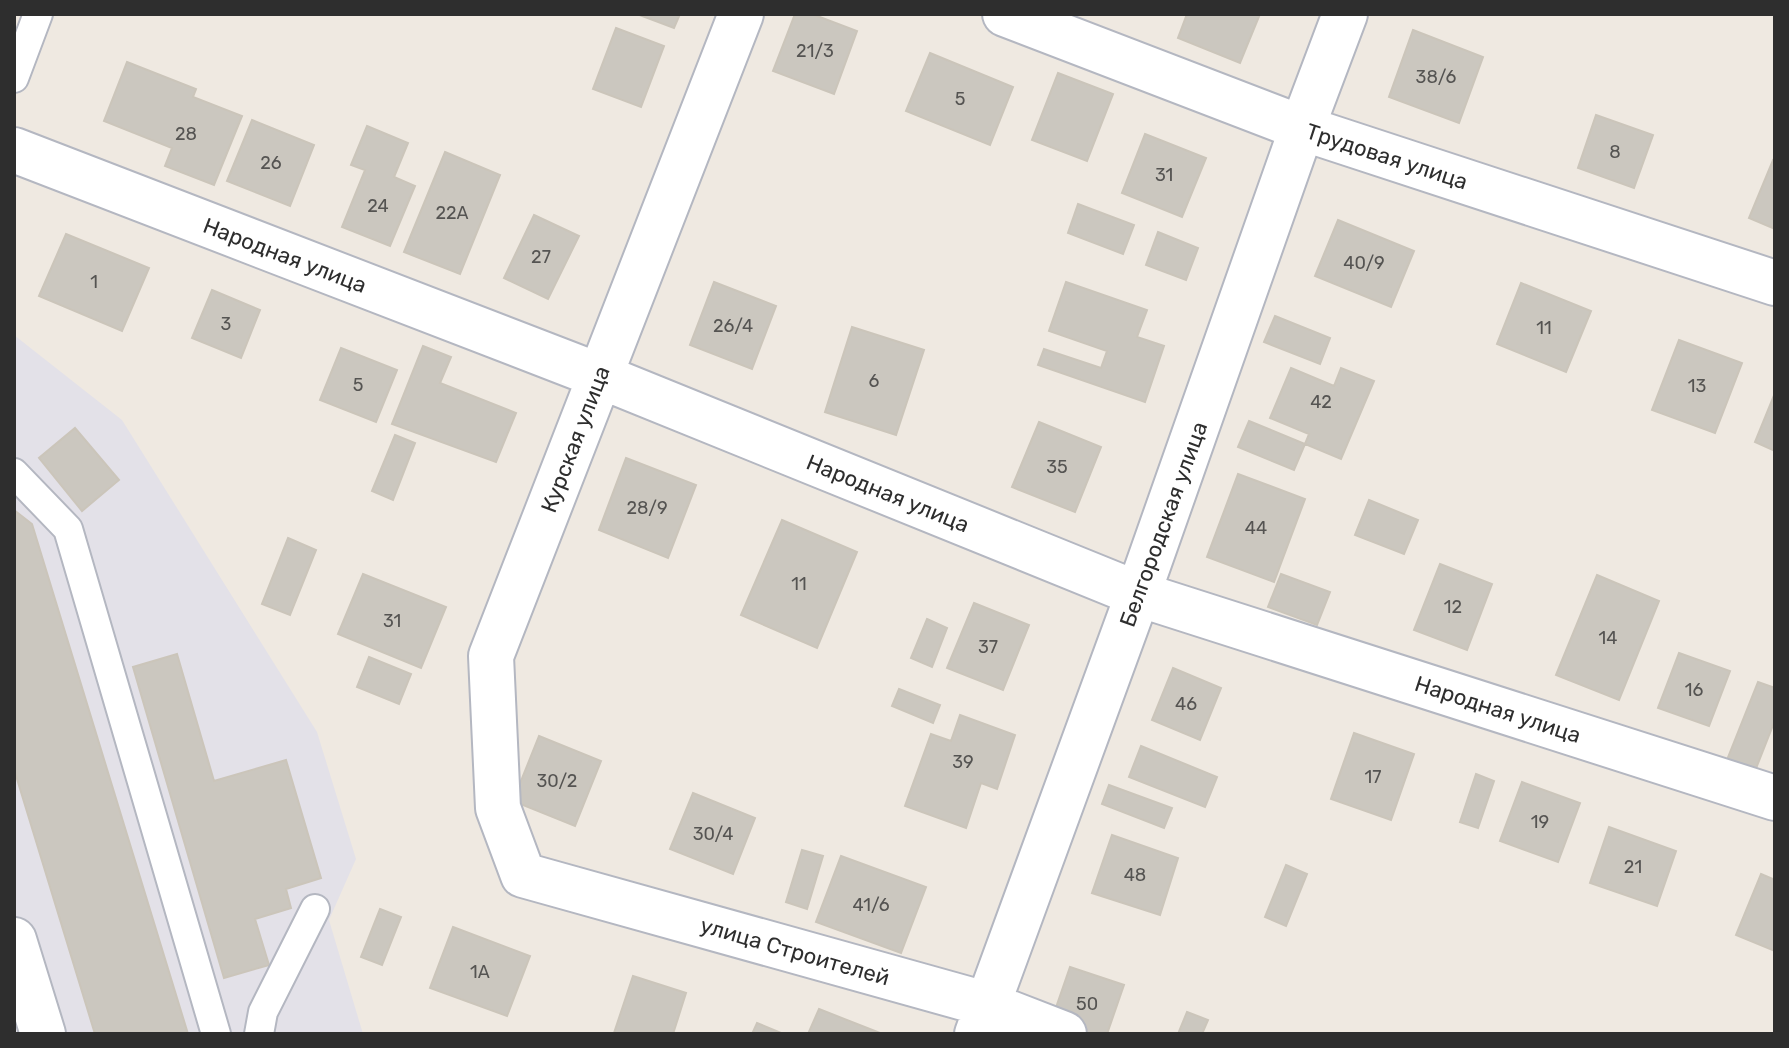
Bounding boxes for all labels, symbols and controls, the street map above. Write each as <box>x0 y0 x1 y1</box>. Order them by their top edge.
house number: 21/3 <box>796 40 834 62</box>
house number: 38/6 <box>1416 66 1457 88</box>
house number: 5 <box>955 88 965 110</box>
street label: Трудовая улица <box>1303 118 1471 195</box>
house number: 28 <box>175 123 197 145</box>
house number: 8 <box>1609 141 1621 163</box>
house number: 26 <box>260 152 282 174</box>
house number: 31 <box>1155 164 1173 186</box>
house number: 24 <box>367 195 389 217</box>
house number: 22А <box>435 202 469 224</box>
street label: Народная улица <box>199 212 370 299</box>
house number: 27 <box>531 246 551 268</box>
house number: 40/9 <box>1343 252 1385 274</box>
house number: 1 <box>90 271 98 293</box>
house number: 3 <box>221 313 231 335</box>
house number: 26/4 <box>713 315 753 337</box>
house number: 11 <box>1536 317 1552 339</box>
street label: Курская улица <box>535 362 616 516</box>
house number: 6 <box>869 370 880 392</box>
house number: 5 <box>353 374 363 396</box>
house number: 13 <box>1688 375 1706 397</box>
house number: 42 <box>1310 391 1332 413</box>
street label: Белгородская улица <box>1114 418 1213 631</box>
street label: Народная улица <box>803 449 973 538</box>
house number: 35 <box>1046 456 1068 478</box>
house number: 28/9 <box>626 497 668 519</box>
house number: 44 <box>1245 517 1267 539</box>
house number: 11 <box>791 573 807 595</box>
house number: 12 <box>1444 596 1462 618</box>
house number: 31 <box>383 610 401 632</box>
house number: 14 <box>1599 627 1617 649</box>
house number: 37 <box>978 636 998 658</box>
street label: Народная улица <box>1411 670 1584 749</box>
house number: 16 <box>1685 679 1703 701</box>
house number: 46 <box>1175 693 1197 715</box>
house number: 39 <box>952 751 974 773</box>
house number: 17 <box>1365 766 1381 788</box>
house number: 30/2 <box>537 770 577 792</box>
house number: 19 <box>1531 811 1549 833</box>
house number: 30/4 <box>693 823 733 845</box>
house number: 21 <box>1624 856 1642 878</box>
house number: 48 <box>1124 864 1146 886</box>
house number: 41/6 <box>852 894 890 916</box>
street label: улица Строителей <box>697 912 893 991</box>
house number: 1А <box>470 961 490 983</box>
house number: 50 <box>1076 993 1098 1015</box>

